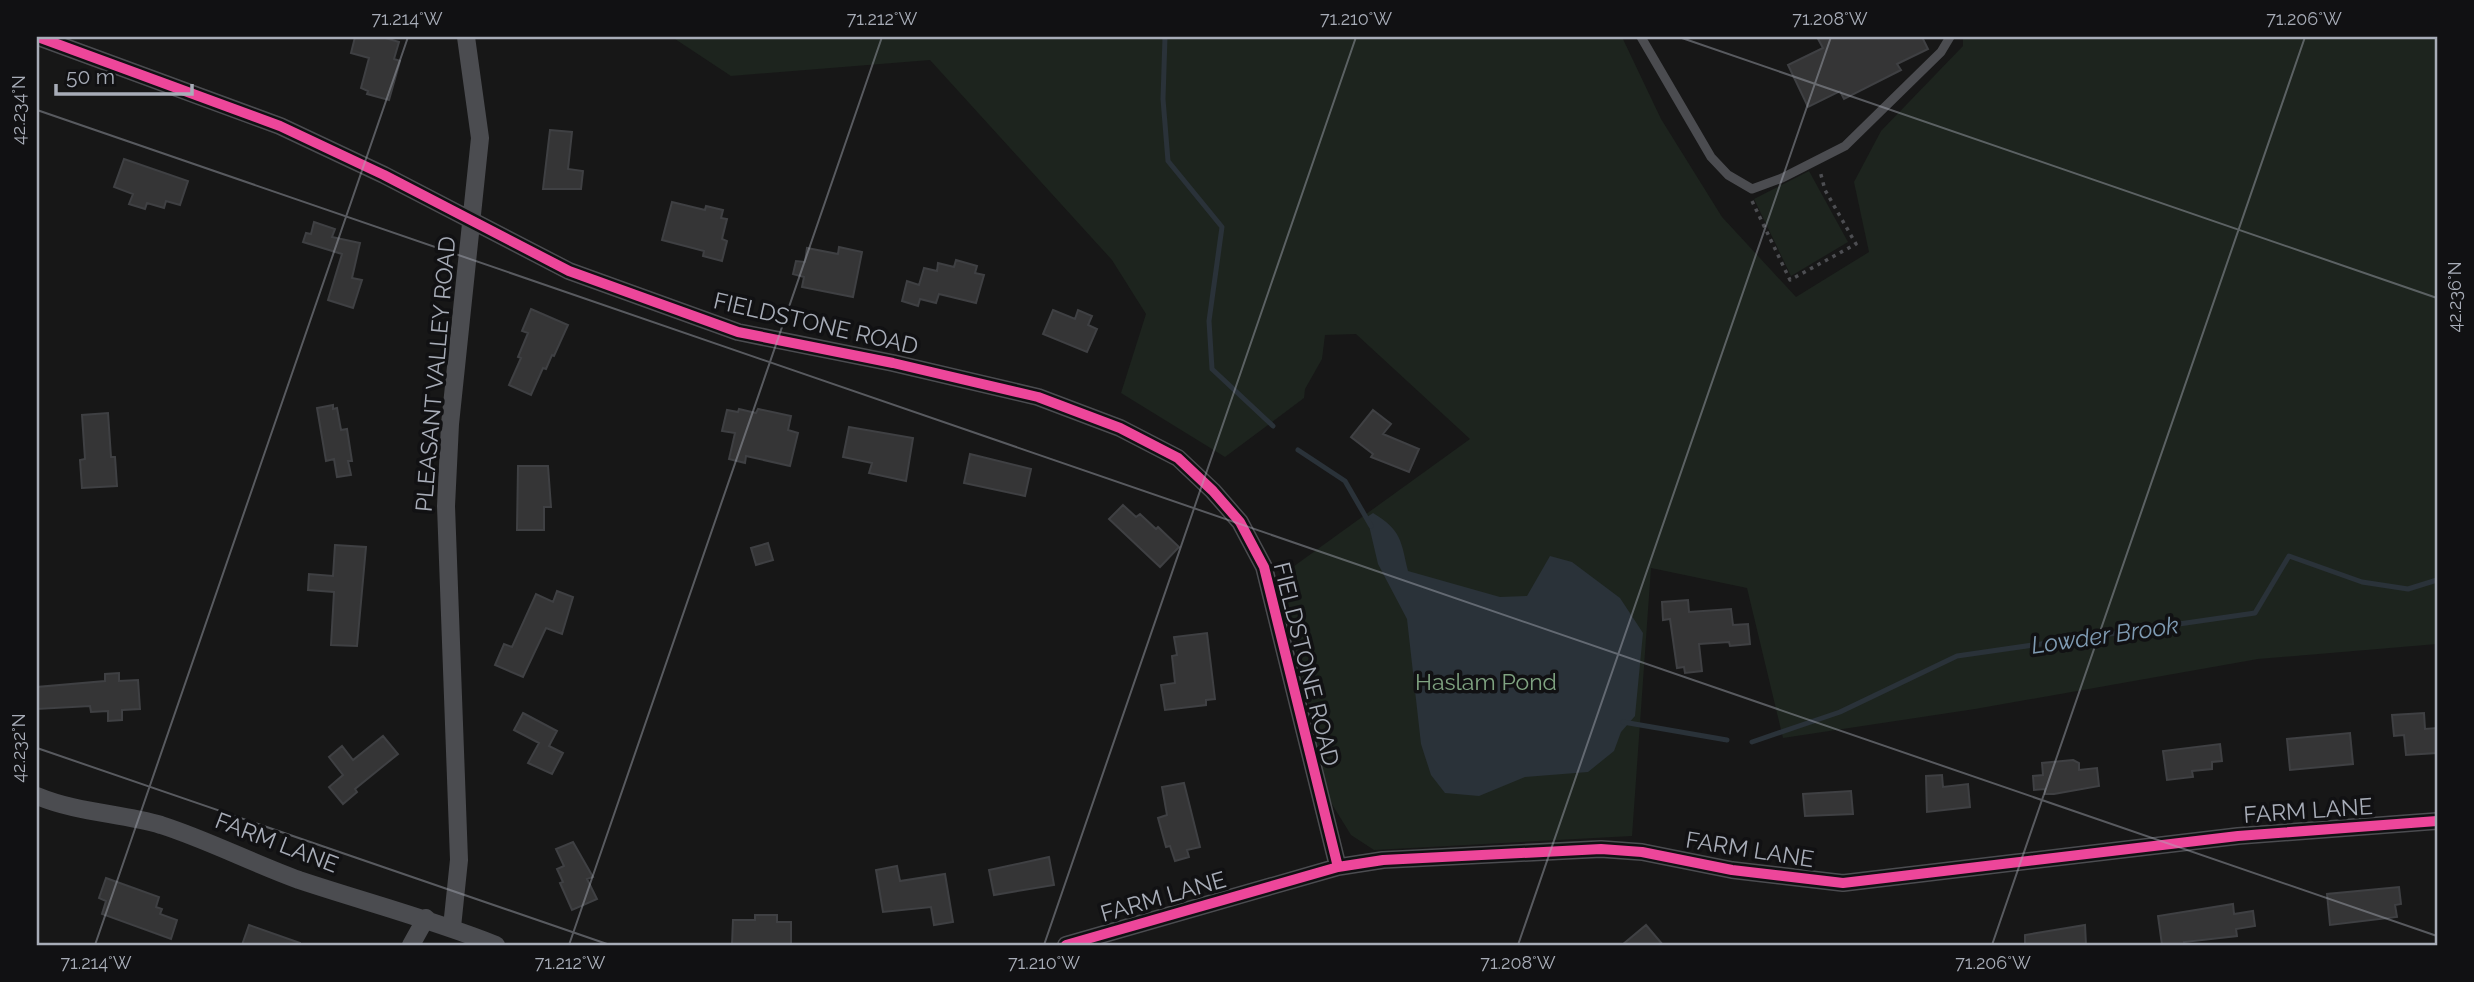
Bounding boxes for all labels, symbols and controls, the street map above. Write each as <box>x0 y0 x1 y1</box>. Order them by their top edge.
text: 71.214°W <box>371 8 443 29</box>
text: 71.212°W <box>847 8 917 29</box>
text: 71.210°W <box>1320 8 1392 29</box>
text: 71.208°W <box>1792 8 1868 29</box>
text: 71.206°W <box>2266 8 2342 29</box>
scale bar <box>56 52 192 96</box>
text: 50 m <box>66 64 115 89</box>
text: 42.234°N <box>8 75 29 145</box>
street label: PLEASANT VALLEY ROAD <box>409 235 461 513</box>
text: 42.236°N <box>2444 261 2465 333</box>
street label: FIELDSTONE ROAD <box>711 286 921 360</box>
street label: FIELDSTONE ROAD <box>1269 559 1345 769</box>
water label: Lowder Brook <box>2029 610 2181 660</box>
park label: Haslam Pond <box>1415 668 1557 695</box>
text: 42.232°N <box>8 713 29 783</box>
street label: FARM LANE <box>2242 792 2374 828</box>
street label: FARM LANE <box>212 806 342 878</box>
street label: FARM LANE <box>1684 826 1816 872</box>
street label: FARM LANE <box>1097 865 1229 927</box>
text: 71.214°W <box>60 952 132 973</box>
text: 71.212°W <box>535 952 605 973</box>
text: 71.210°W <box>1008 952 1080 973</box>
text: 71.208°W <box>1480 952 1556 973</box>
text: 71.206°W <box>1955 952 2031 973</box>

